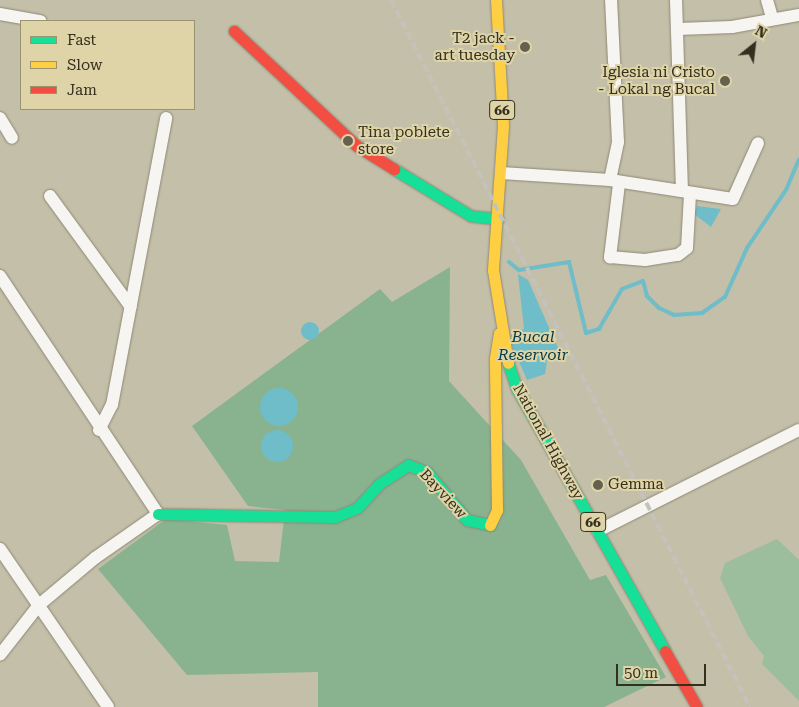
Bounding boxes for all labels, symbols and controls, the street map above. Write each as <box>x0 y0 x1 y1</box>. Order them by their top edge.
legend <box>20 20 195 110</box>
north arrow <box>729 20 779 70</box>
text: N <box>753 22 770 41</box>
place label: T2 jack - art tuesday <box>435 29 515 64</box>
text: Fast <box>67 31 96 49</box>
marker: T2 jack - art tuesday <box>519 41 531 53</box>
text: Slow <box>67 56 102 74</box>
place label: Iglesia ni Cristo - Lokal ng Bucal <box>598 63 715 98</box>
marker: Iglesia ni Cristo - Lokal ng Bucal <box>719 75 731 87</box>
text: Jam <box>67 81 97 99</box>
road number: 66 <box>488 98 516 122</box>
place label: Tina poblete store <box>358 123 450 158</box>
marker: Tina poblete store <box>342 135 354 147</box>
water label: Bucal Reservoir <box>498 327 568 365</box>
street label: National Highway <box>509 381 587 503</box>
street label: Bayview <box>416 466 470 522</box>
place label: Gemma <box>608 476 664 494</box>
marker: Gemma <box>592 479 604 491</box>
road number: 66 <box>579 511 607 534</box>
scale bar <box>619 654 709 686</box>
text: 50 m <box>624 664 658 682</box>

